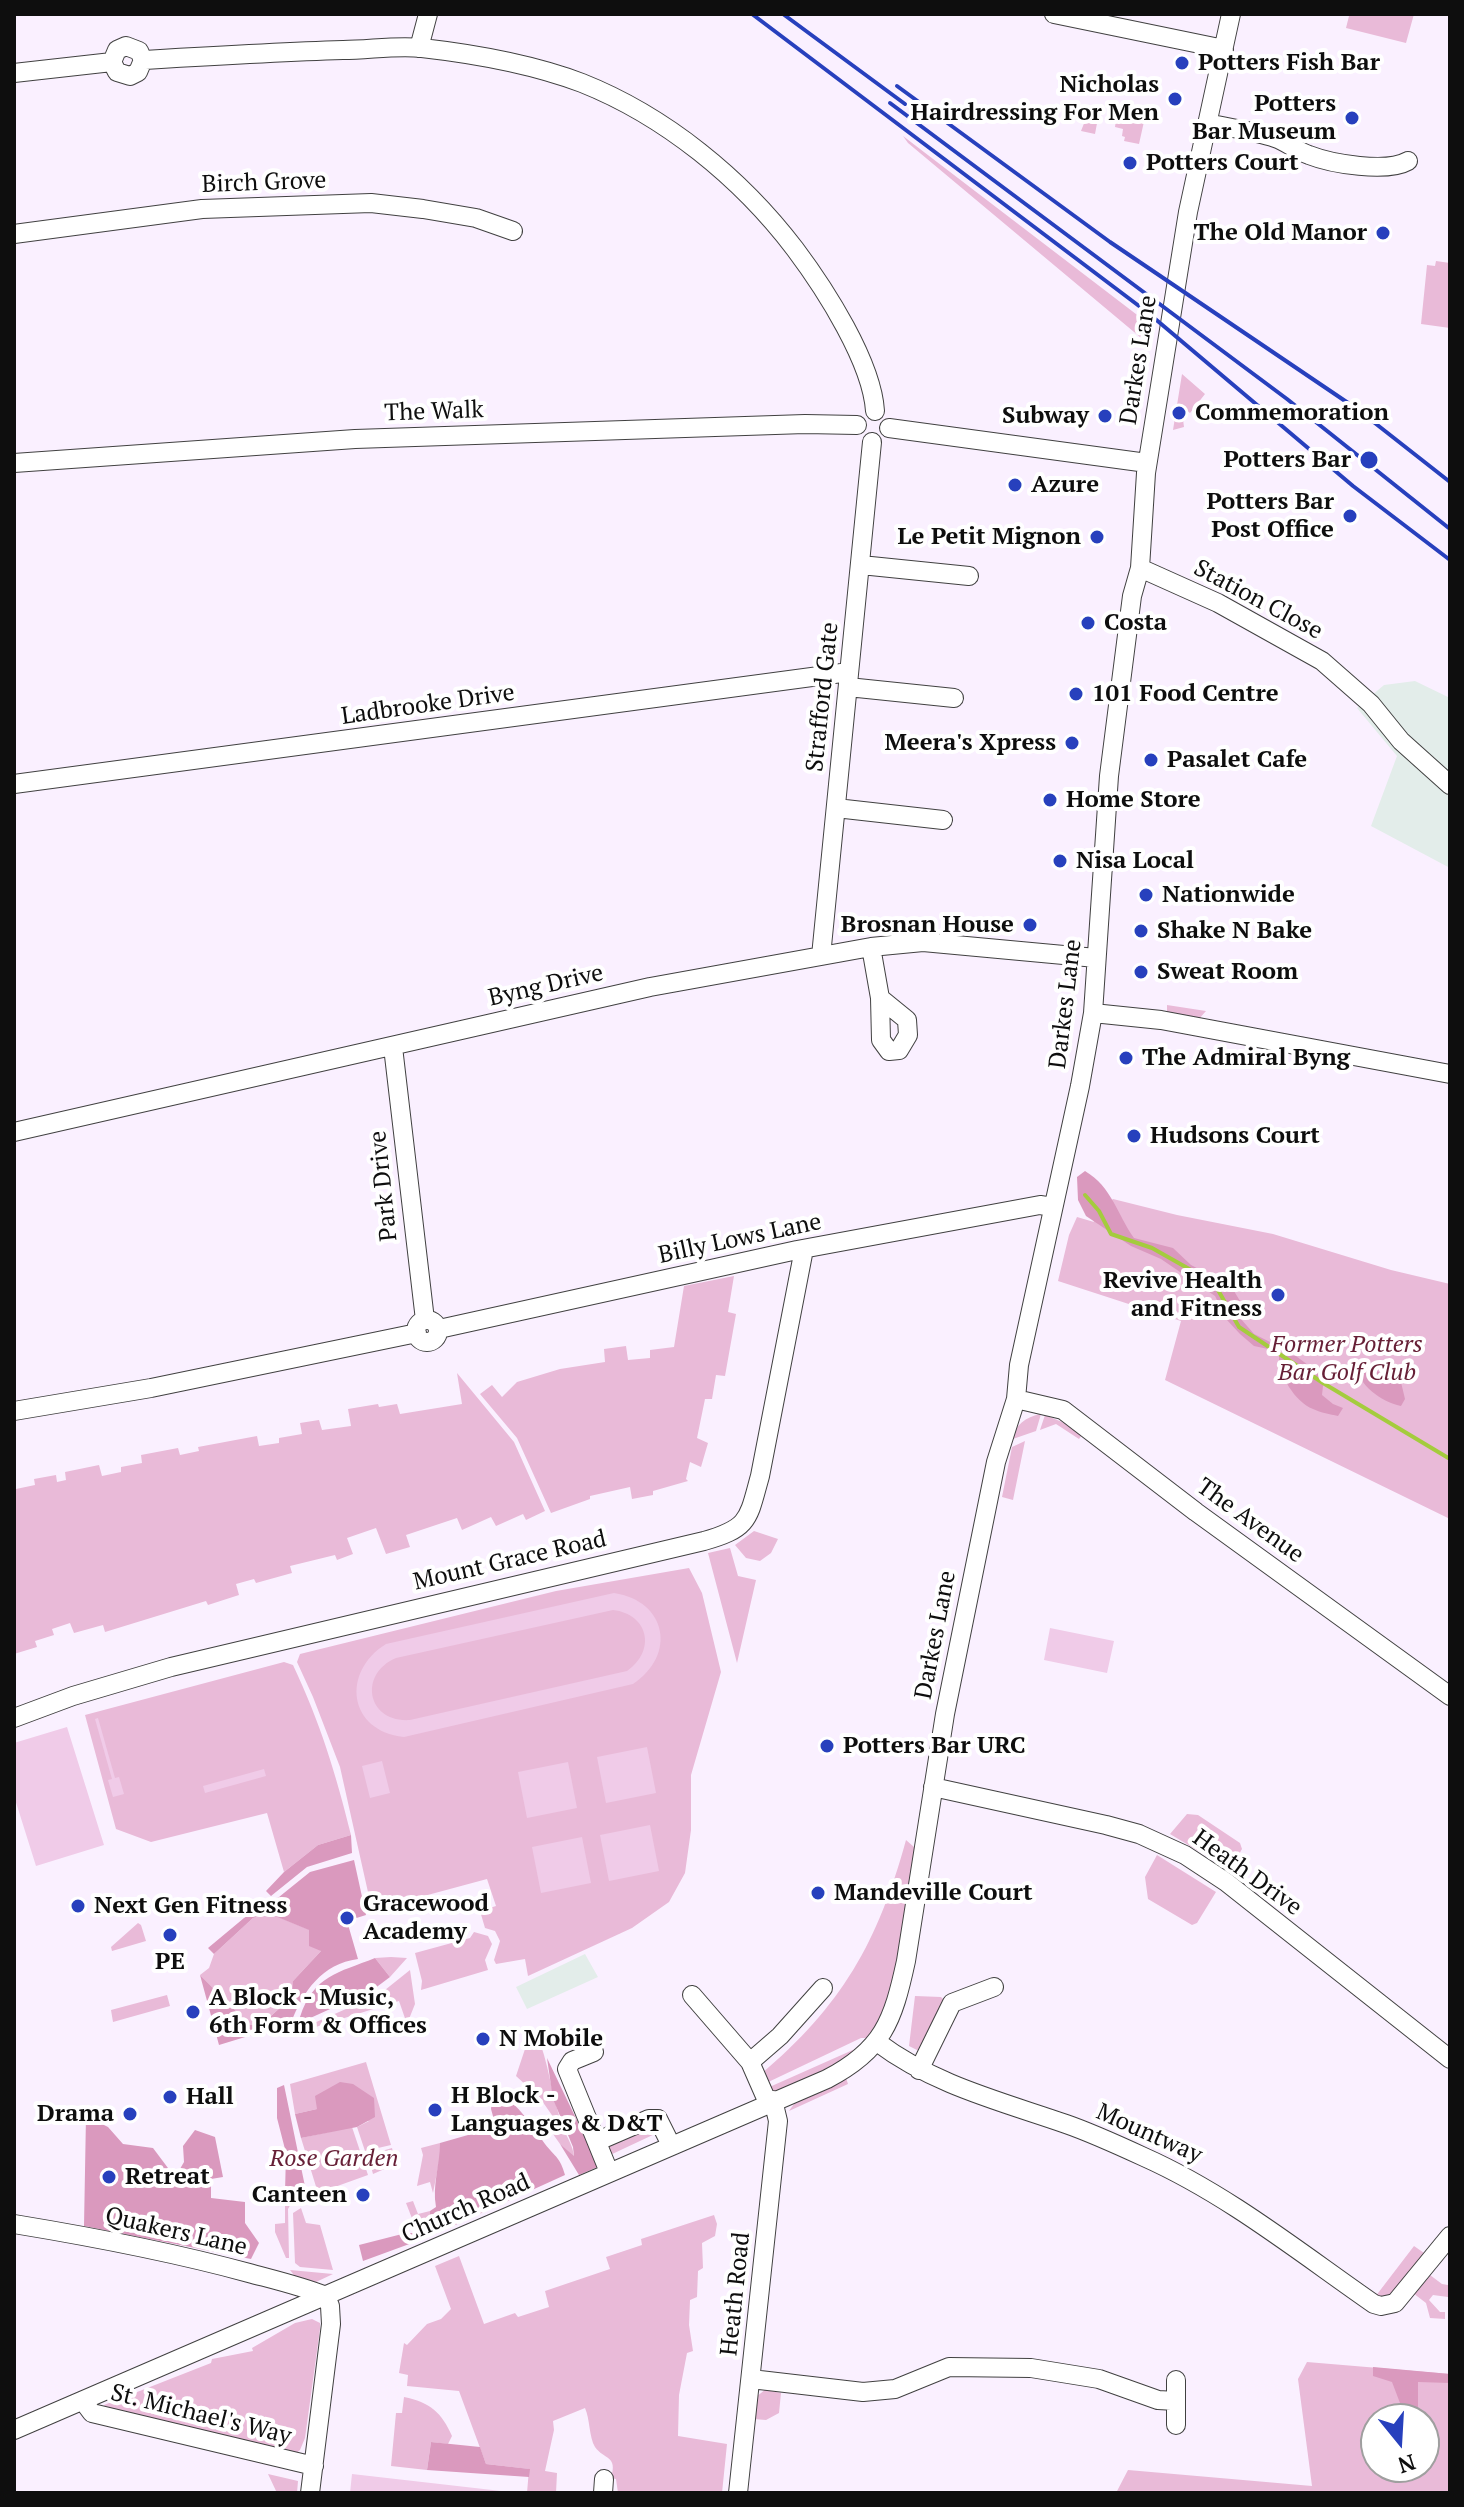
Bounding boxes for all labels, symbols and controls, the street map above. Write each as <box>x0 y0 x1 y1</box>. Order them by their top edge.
place label: Potters Fish Bar <box>1198 49 1380 77</box>
marker: Potters Fish Bar <box>1173 54 1191 72</box>
place label: Nicholas Hairdressing For Men <box>911 71 1159 127</box>
marker: Nicholas Hairdressing For Men <box>1166 90 1184 108</box>
place label: Potters Bar Museum <box>1192 90 1336 146</box>
marker: Potters Bar Museum <box>1343 109 1361 127</box>
place label: Potters Court <box>1146 149 1298 177</box>
marker: Potters Court <box>1121 154 1139 172</box>
street label: Birch Grove <box>201 166 327 200</box>
place label: The Old Manor <box>1194 219 1367 247</box>
marker: The Old Manor <box>1374 224 1392 242</box>
street label: Darkes Lane <box>1115 293 1163 427</box>
street label: The Walk <box>384 396 484 428</box>
place label: Commemoration <box>1195 399 1389 427</box>
place label: Subway <box>1002 402 1089 430</box>
marker: Commemoration <box>1170 404 1188 422</box>
marker: Subway <box>1096 407 1114 425</box>
place label: Potters Bar <box>1223 446 1351 474</box>
marker: Potters Bar <box>1358 449 1380 471</box>
place label: Azure <box>1031 471 1099 499</box>
marker: Azure <box>1006 476 1024 494</box>
place label: Potters Bar Post Office <box>1206 488 1334 544</box>
marker: Potters Bar Post Office <box>1341 507 1359 525</box>
place label: Le Petit Mignon <box>898 523 1081 551</box>
marker: Le Petit Mignon <box>1088 528 1106 546</box>
street label: Station Close <box>1189 554 1327 646</box>
place label: Costa <box>1104 609 1167 637</box>
marker: Costa <box>1079 614 1097 632</box>
street label: Strafford Gate <box>801 621 845 773</box>
street label: Ladbrooke Drive <box>339 679 517 731</box>
place label: 101 Food Centre <box>1092 680 1279 708</box>
marker: 101 Food Centre <box>1067 685 1085 703</box>
place label: Meera's Xpress <box>884 729 1056 757</box>
marker: Meera's Xpress <box>1063 734 1081 752</box>
place label: Pasalet Cafe <box>1167 746 1307 774</box>
marker: Pasalet Cafe <box>1142 751 1160 769</box>
place label: Home Store <box>1066 786 1201 814</box>
marker: Home Store <box>1041 791 1059 809</box>
place label: Nisa Local <box>1076 847 1194 875</box>
marker: Nisa Local <box>1051 852 1069 870</box>
place label: Nationwide <box>1162 881 1295 909</box>
marker: Nationwide <box>1137 886 1155 904</box>
place label: Brosnan House <box>841 911 1014 939</box>
marker: Brosnan House <box>1021 916 1039 934</box>
place label: Shake N Bake <box>1157 917 1312 945</box>
marker: Shake N Bake <box>1132 922 1150 940</box>
street label: Darkes Lane <box>1044 938 1088 1070</box>
place label: Sweat Room <box>1157 958 1298 986</box>
street label: Byng Drive <box>486 959 606 1013</box>
marker: Sweat Room <box>1132 963 1150 981</box>
place label: The Admiral Byng <box>1142 1044 1350 1072</box>
marker: The Admiral Byng <box>1117 1049 1135 1067</box>
place label: Hudsons Court <box>1150 1122 1320 1150</box>
marker: Hudsons Court <box>1125 1127 1143 1145</box>
street label: Park Drive <box>364 1129 404 1243</box>
street label: Billy Lows Lane <box>656 1208 824 1270</box>
place label: Revive Health and Fitness <box>1103 1267 1262 1323</box>
marker: Revive Health and Fitness <box>1269 1286 1287 1304</box>
park label: Former Potters Bar Golf Club <box>1271 1331 1423 1387</box>
street label: The Avenue <box>1191 1472 1309 1570</box>
street label: Mount Grace Road <box>411 1525 609 1597</box>
street label: Darkes Lane <box>909 1568 963 1702</box>
place label: Potters Bar URC <box>843 1732 1026 1760</box>
marker: Potters Bar URC <box>818 1737 836 1755</box>
street label: Heath Drive <box>1187 1824 1307 1922</box>
place label: Mandeville Court <box>834 1879 1032 1907</box>
marker: Mandeville Court <box>809 1884 827 1902</box>
place label: Gracewood Academy <box>363 1890 489 1946</box>
place label: Next Gen Fitness <box>94 1892 287 1920</box>
marker: Next Gen Fitness <box>69 1897 87 1915</box>
marker: Gracewood Academy <box>338 1909 356 1927</box>
marker: PE <box>161 1926 179 1944</box>
place label: PE <box>155 1948 185 1976</box>
place label: A Block - Music, 6th Form & Offices <box>209 1984 427 2040</box>
marker: A Block - Music, 6th Form & Offices <box>184 2003 202 2021</box>
place label: N Mobile <box>499 2025 603 2053</box>
marker: N Mobile <box>474 2030 492 2048</box>
place label: H Block - Languages & D&T <box>451 2082 663 2138</box>
place label: Hall <box>186 2083 234 2111</box>
marker: Hall <box>161 2088 179 2106</box>
street label: Mountway <box>1092 2098 1206 2170</box>
place label: Drama <box>37 2100 114 2128</box>
marker: H Block - Languages & D&T <box>426 2101 444 2119</box>
marker: Drama <box>121 2105 139 2123</box>
park label: Rose Garden <box>269 2145 399 2173</box>
place label: Retreat <box>125 2163 210 2191</box>
marker: Retreat <box>100 2168 118 2186</box>
street label: Church Road <box>397 2168 535 2250</box>
place label: Canteen <box>252 2181 347 2209</box>
marker: Canteen <box>354 2186 372 2204</box>
street label: Quakers Lane <box>102 2202 250 2262</box>
street label: Heath Road <box>715 2231 757 2357</box>
street label: St. Michael's Way <box>108 2379 294 2451</box>
north arrow <box>1360 2403 1440 2483</box>
text: N <box>1395 2448 1419 2481</box>

